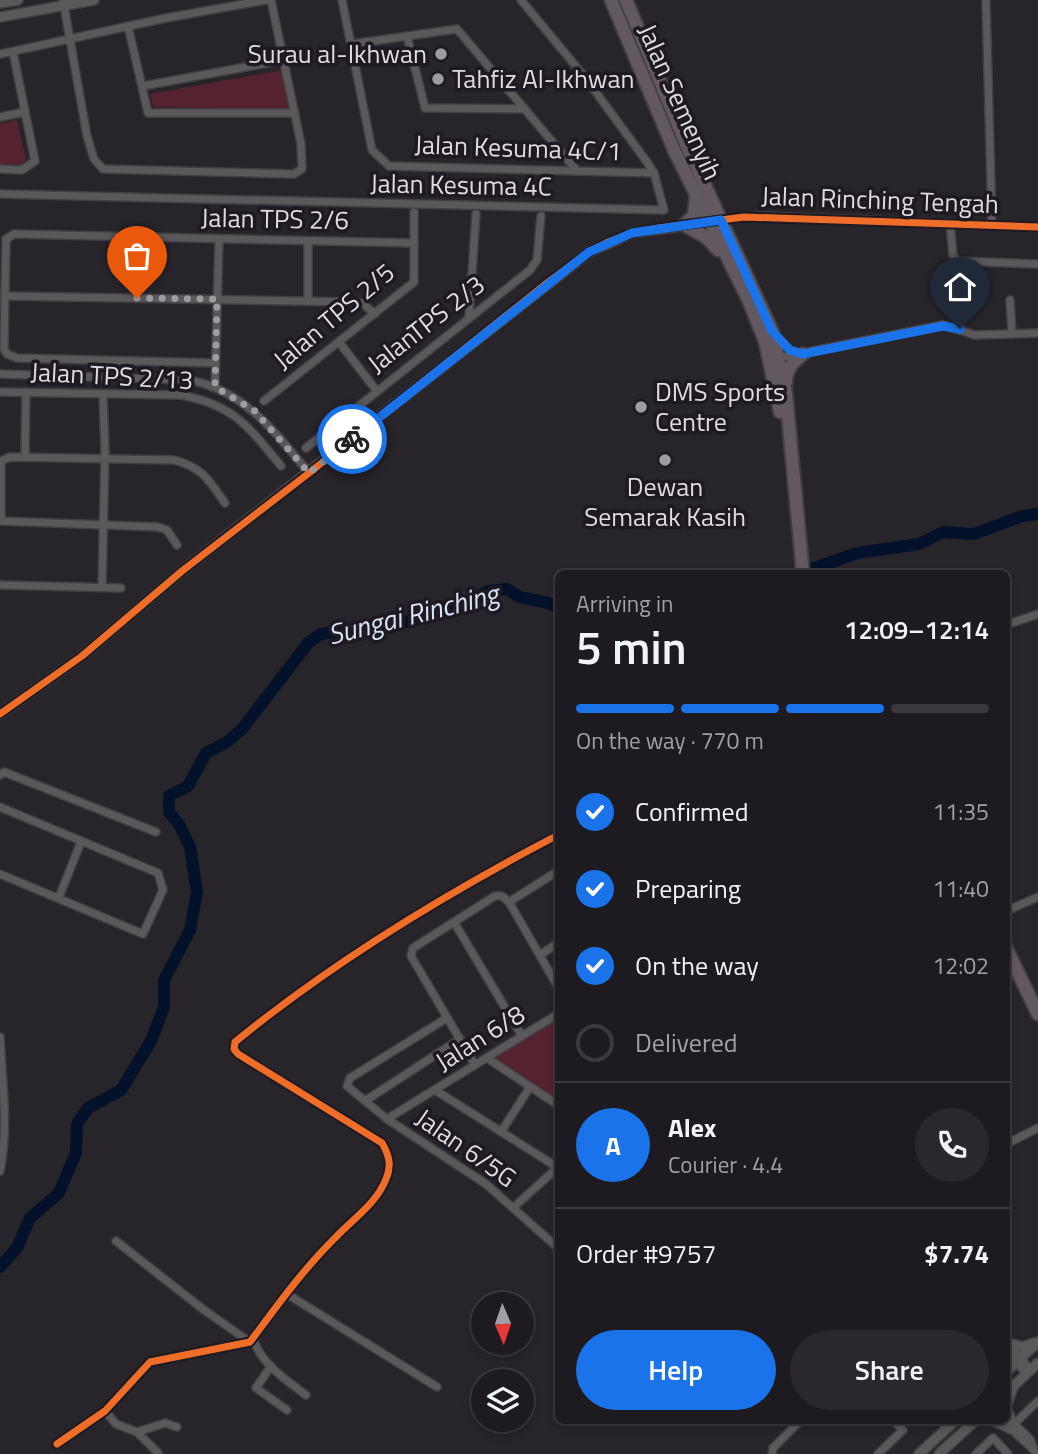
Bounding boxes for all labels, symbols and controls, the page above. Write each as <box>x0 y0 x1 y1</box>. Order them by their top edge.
street label: Jalan Semenyih <box>629 17 732 186</box>
place label: Surau al-Ikhwan <box>248 34 427 73</box>
marker: Surau al-Ikhwan <box>433 46 449 62</box>
place label: Tahfiz Al-Ikhwan <box>452 59 634 98</box>
marker: Tahfiz Al-Ikhwan <box>430 71 446 87</box>
street label: Jalan Kesuma 4C/1 <box>414 124 622 171</box>
street label: Jalan Kesuma 4C <box>370 163 552 206</box>
street label: Jalan Rinching Tengah <box>761 176 999 223</box>
street label: Jalan TPS 2/6 <box>201 198 349 239</box>
pin <box>107 226 167 298</box>
icon: bag <box>118 237 156 275</box>
street label: Jalan TPS 2/5 <box>264 253 403 378</box>
pin <box>930 257 990 329</box>
street label: JalanTPS 2/3 <box>359 265 493 382</box>
icon: home <box>941 268 979 306</box>
street label: Jalan TPS 2/13 <box>30 352 194 399</box>
place label: DMS Sports Centre <box>655 372 785 441</box>
marker: DMS Sports Centre <box>633 399 649 415</box>
courier <box>317 404 387 474</box>
icon: bike <box>333 420 371 458</box>
marker: Dewan Semarak Kasih <box>657 452 673 468</box>
place label: Dewan Semarak Kasih <box>584 467 746 536</box>
water label: Sungai Rinching <box>323 571 506 655</box>
text: Arriving in <box>576 586 673 621</box>
text: 12:09–12:14 <box>844 610 989 649</box>
text: 5 min <box>576 612 687 682</box>
text: On the way · 770 m <box>576 723 764 758</box>
text: Confirmed <box>635 792 749 831</box>
icon: check <box>576 793 614 831</box>
text: 11:35 <box>932 794 989 829</box>
text: Preparing <box>635 869 741 908</box>
icon: check <box>576 870 614 908</box>
text: 11:40 <box>932 871 989 906</box>
text: On the way <box>635 946 759 985</box>
icon: check <box>576 947 614 985</box>
text: 12:02 <box>932 948 989 983</box>
street label: Jalan 6/8 <box>427 995 532 1080</box>
text: Delivered <box>635 1023 738 1062</box>
street label: Jalan 6/5G <box>408 1099 525 1197</box>
text: Alex <box>668 1108 716 1147</box>
button: phone <box>915 1108 989 1182</box>
text: A <box>605 1126 621 1165</box>
text: Courier · 4.4 <box>668 1147 783 1182</box>
text: Order #9757 <box>576 1234 716 1273</box>
text: $7.74 <box>924 1234 989 1273</box>
north arrow <box>471 1292 534 1354</box>
map controls <box>471 1292 534 1432</box>
button: Help <box>576 1330 776 1410</box>
button: Share <box>790 1330 989 1410</box>
button: layers <box>471 1369 534 1432</box>

